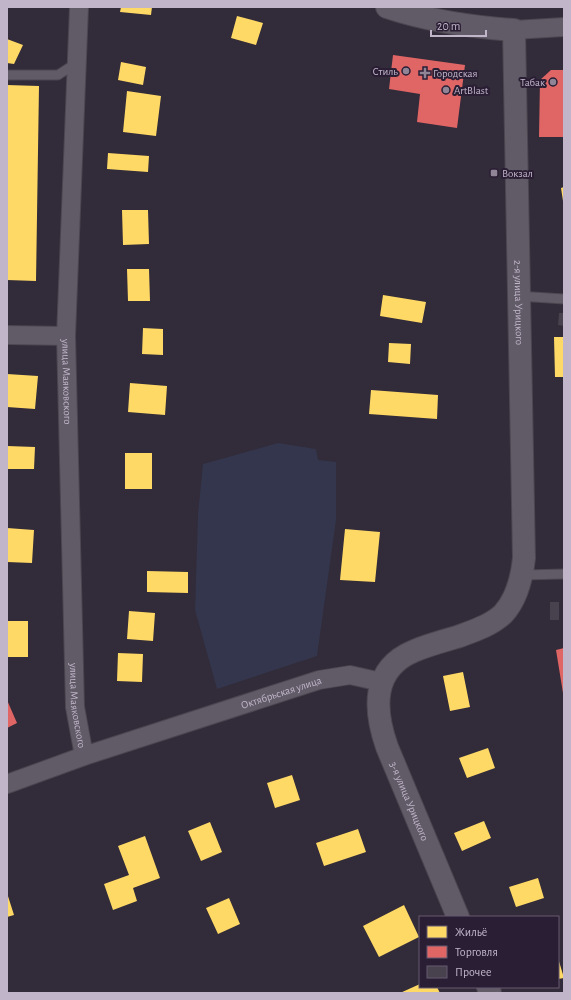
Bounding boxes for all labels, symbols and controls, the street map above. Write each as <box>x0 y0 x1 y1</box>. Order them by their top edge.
scale bar <box>431 12 486 38</box>
text: 20 m <box>437 20 460 32</box>
place label: Стиль <box>373 66 398 77</box>
marker: Стиль <box>401 66 411 76</box>
marker: Городская <box>420 68 430 78</box>
place label: Городская <box>433 68 478 79</box>
place label: Табак <box>520 77 545 88</box>
marker: Табак <box>548 77 558 87</box>
marker: ArtBlast <box>441 85 451 95</box>
place label: ArtBlast <box>454 85 489 96</box>
marker: Вокзал <box>489 168 499 178</box>
place label: Вокзал <box>502 168 533 179</box>
street label: 2-я улица Урицкого <box>512 260 525 345</box>
street label: улица Маяковского <box>60 338 73 425</box>
street label: улица Маяковского <box>68 662 87 749</box>
street label: Октябрьская улица <box>239 675 323 711</box>
street label: 3-я улица Урицкого <box>388 760 430 842</box>
legend <box>419 916 559 988</box>
text: Жильё <box>455 926 487 938</box>
text: Торговля <box>455 946 498 958</box>
text: Прочее <box>455 966 491 978</box>

